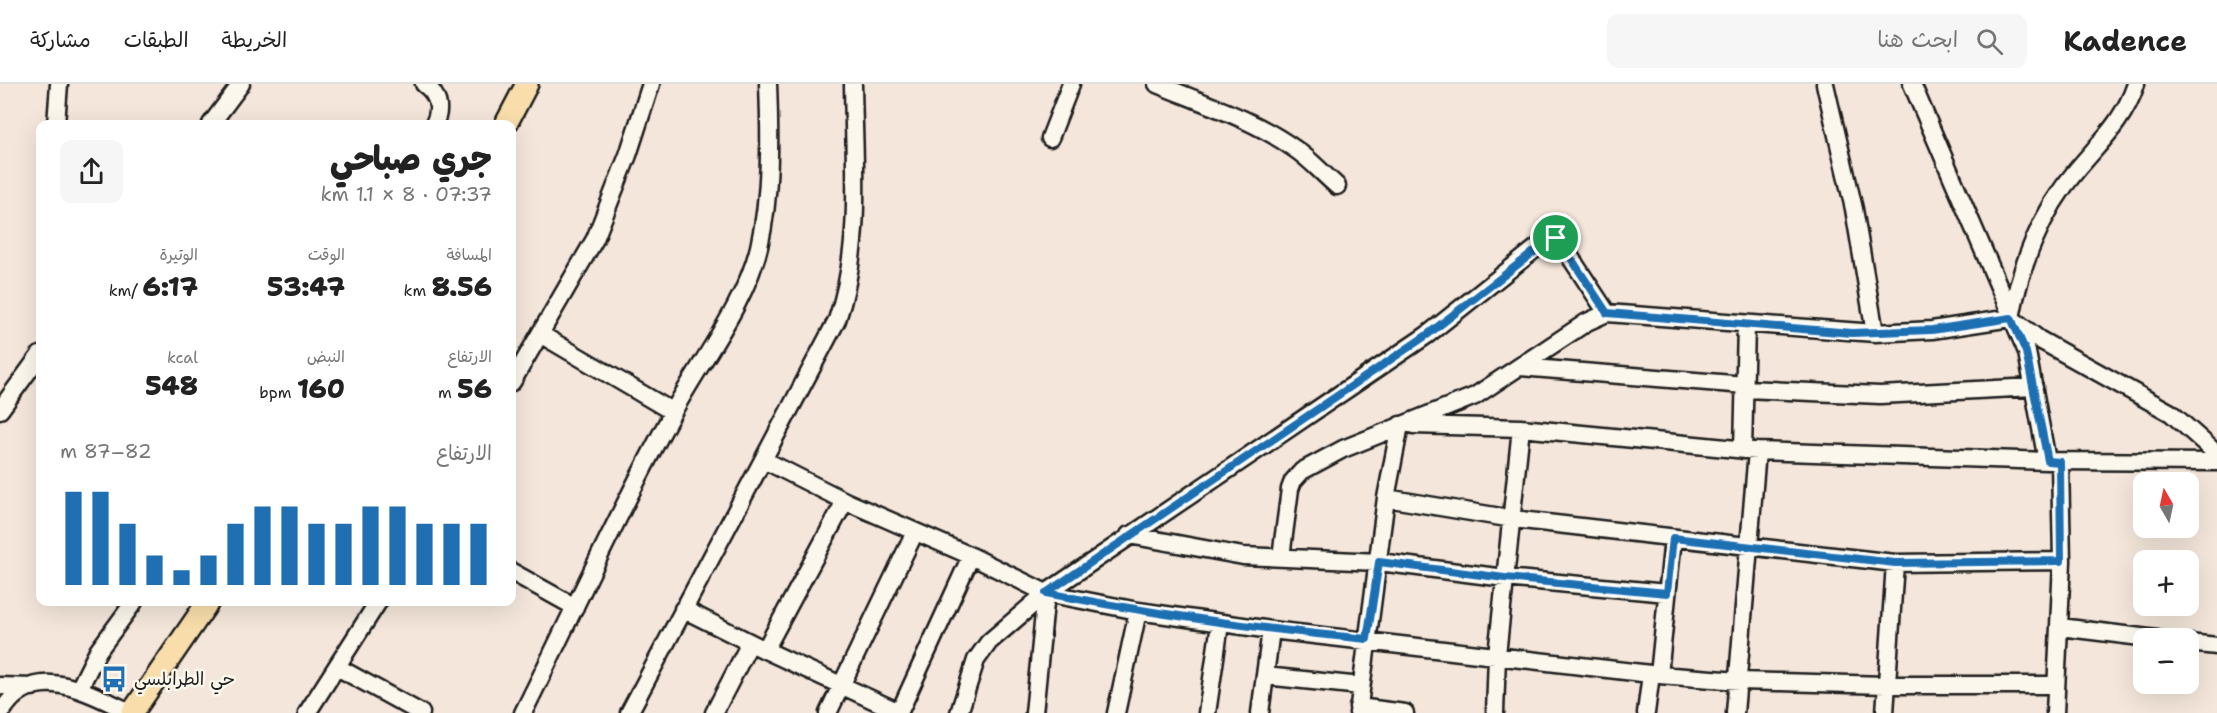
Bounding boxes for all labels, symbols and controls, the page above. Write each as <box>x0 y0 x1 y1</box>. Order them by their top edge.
search box <box>1607 14 2027 68</box>
text: Kadence <box>2063 22 2187 60</box>
text: ابحث هنا <box>1877 25 1958 54</box>
icon: search <box>1973 25 2006 58</box>
text: مشاركة <box>30 26 91 54</box>
text: الطبقات <box>124 26 189 54</box>
text: الخريطة <box>222 26 287 54</box>
text: جري صباحي <box>330 136 492 181</box>
button: share <box>60 140 123 203</box>
text: 07:37 · 8 × 1.1 km <box>321 181 492 207</box>
pin <box>1530 212 1581 263</box>
icon: arrive <box>1539 221 1572 254</box>
text: الوتيرة <box>159 244 198 265</box>
text: الوقت <box>308 244 345 265</box>
text: المسافة <box>446 244 492 265</box>
text: 6:17 <box>142 269 198 304</box>
text: 53:47 <box>267 269 345 304</box>
text: 8.56 <box>432 269 492 304</box>
text: /km <box>109 280 142 301</box>
text: km <box>404 280 432 301</box>
text: النبض <box>307 346 345 367</box>
text: الارتفاع <box>447 346 492 367</box>
text: kcal <box>167 347 198 368</box>
text: 548 <box>145 368 198 403</box>
text: 160 <box>297 371 345 406</box>
text: 56 <box>457 371 492 406</box>
text: bpm <box>259 382 297 403</box>
text: m <box>438 382 457 403</box>
text: 82–87 m <box>60 438 152 464</box>
text: الارتفاع <box>436 440 492 466</box>
north arrow <box>2133 472 2199 538</box>
map controls <box>2133 472 2199 694</box>
button: + <box>2133 550 2199 616</box>
button: − <box>2133 628 2199 694</box>
bus stop icon: حي الطرابلسي <box>99 664 129 694</box>
place label: حي الطرابلسي <box>134 667 235 695</box>

